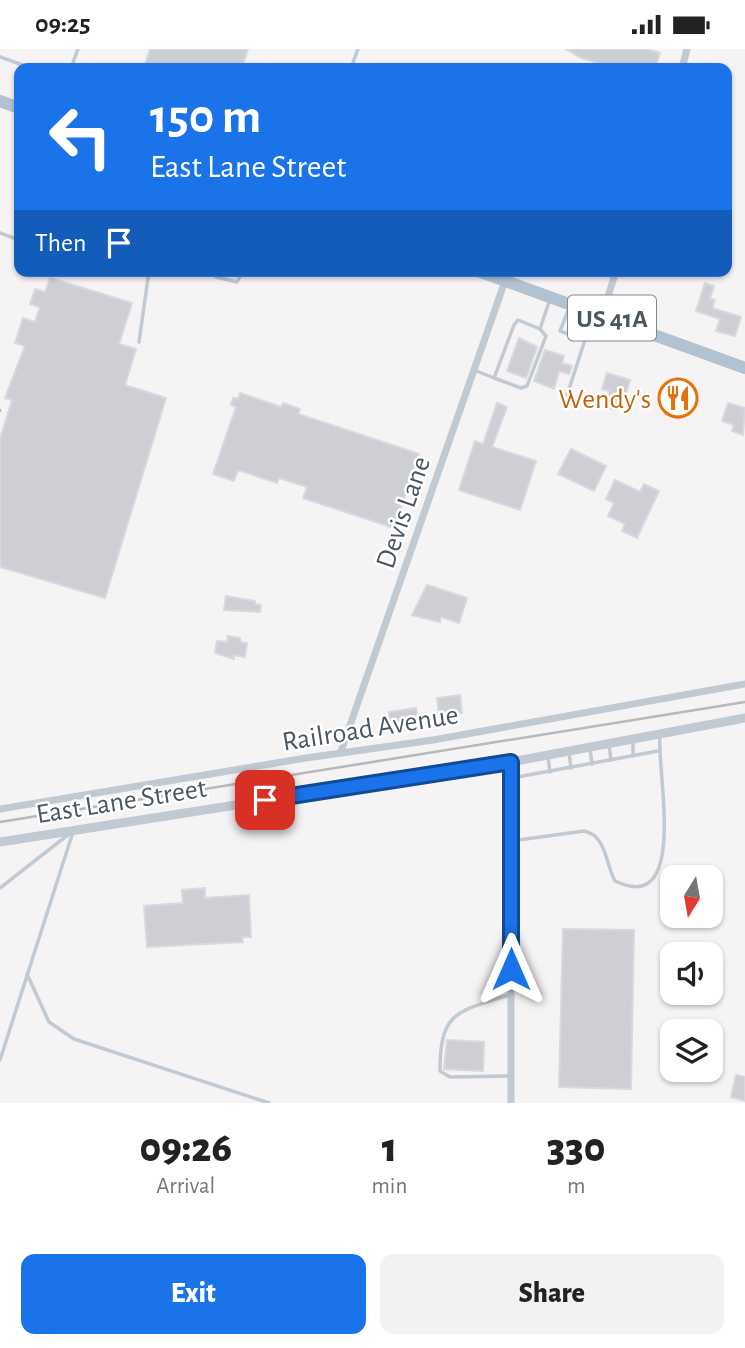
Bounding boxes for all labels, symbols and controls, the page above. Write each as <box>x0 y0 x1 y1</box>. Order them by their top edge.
text: 09:25 <box>35 11 91 37</box>
icon: left <box>35 91 126 182</box>
text: 150 m <box>150 93 261 142</box>
text: East Lane Street <box>150 151 347 183</box>
icon: arrive <box>100 224 138 262</box>
text: Then <box>35 230 86 256</box>
road number: US 41A <box>568 295 656 341</box>
restaurant icon: Wendy's <box>657 377 699 419</box>
place label: Wendy's <box>558 386 651 414</box>
street label: Devis Lane <box>372 453 436 572</box>
street label: Railroad Avenue <box>280 701 460 757</box>
pin <box>235 770 295 830</box>
street label: East Lane Street <box>34 775 208 829</box>
icon: arrive <box>246 781 284 819</box>
north arrow <box>660 865 723 927</box>
map controls <box>660 865 723 1082</box>
position arrow <box>474 932 548 1006</box>
button: sound <box>660 942 723 1005</box>
button: layers <box>660 1019 723 1082</box>
text: 09:26 <box>139 1127 232 1169</box>
text: 1 <box>382 1127 397 1169</box>
text: 330 <box>547 1127 606 1169</box>
text: Arrival <box>156 1175 215 1198</box>
text: min <box>371 1175 407 1198</box>
text: m <box>567 1175 585 1198</box>
button: Exit <box>21 1254 366 1334</box>
button: Share <box>380 1254 724 1334</box>

